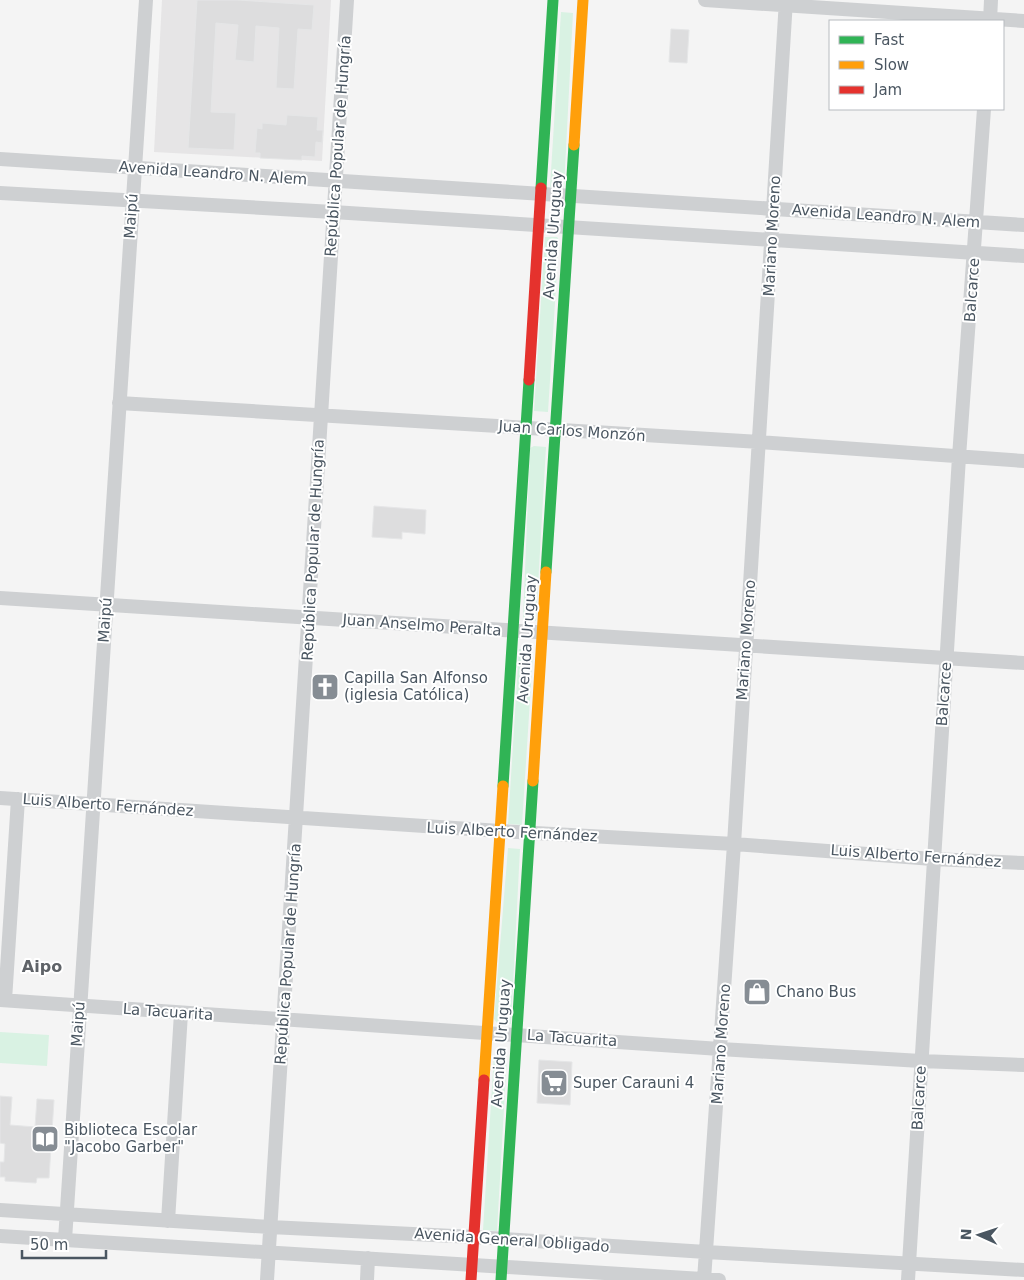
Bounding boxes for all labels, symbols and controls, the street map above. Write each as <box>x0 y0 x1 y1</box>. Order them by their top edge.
legend <box>829 20 1004 110</box>
text: Fast <box>874 31 904 49</box>
street label: República Popular de Hungría <box>321 35 355 257</box>
text: Slow <box>874 56 909 74</box>
text: Jam <box>873 81 902 99</box>
street label: Avenida Leandro N. Alem <box>118 157 308 189</box>
street label: Avenida Uruguay <box>540 170 566 300</box>
street label: Mariano Moreno <box>760 175 784 297</box>
street label: Maipú <box>120 193 142 239</box>
street label: Avenida Leandro N. Alem <box>791 200 981 232</box>
street label: Balcarce <box>961 257 983 323</box>
street label: Juan Carlos Monzón <box>497 417 646 445</box>
street label: República Popular de Hungría <box>298 439 328 661</box>
street label: Avenida Uruguay <box>514 574 540 704</box>
street label: Mariano Moreno <box>733 579 759 701</box>
street label: Maipú <box>94 597 116 643</box>
street label: Juan Anselmo Peralta <box>341 610 502 640</box>
street label: Balcarce <box>933 661 955 727</box>
place label: Capilla San Alfonso (iglesia Católica) <box>344 669 488 704</box>
church icon: Capilla San Alfonso (iglesia Católica) <box>310 672 340 702</box>
street label: Luis Alberto Fernández <box>22 790 194 820</box>
street label: Luis Alberto Fernández <box>426 819 598 845</box>
street label: Luis Alberto Fernández <box>830 841 1002 871</box>
street label: República Popular de Hungría <box>271 843 305 1065</box>
district label: Aipo <box>22 957 62 976</box>
shop icon: Chano Bus <box>742 977 772 1007</box>
street label: Avenida Uruguay <box>488 978 514 1108</box>
street label: Mariano Moreno <box>708 983 734 1105</box>
place label: Chano Bus <box>776 983 856 1001</box>
street label: La Tacuarita <box>122 1000 214 1024</box>
street label: Maipú <box>67 1001 89 1047</box>
street label: La Tacuarita <box>526 1026 618 1050</box>
street label: Balcarce <box>908 1065 930 1131</box>
supermarket icon: Super Carauni 4 <box>539 1068 569 1098</box>
place label: Super Carauni 4 <box>573 1074 694 1092</box>
place label: Biblioteca Escolar "Jacobo Garber" <box>64 1121 198 1156</box>
library icon: Biblioteca Escolar "Jacobo Garber" <box>30 1124 60 1154</box>
north arrow <box>954 1210 1004 1260</box>
street label: Avenida General Obligado <box>414 1224 610 1256</box>
scale bar <box>22 1228 106 1260</box>
text: N <box>958 1228 974 1241</box>
text: 50 m <box>30 1236 68 1254</box>

